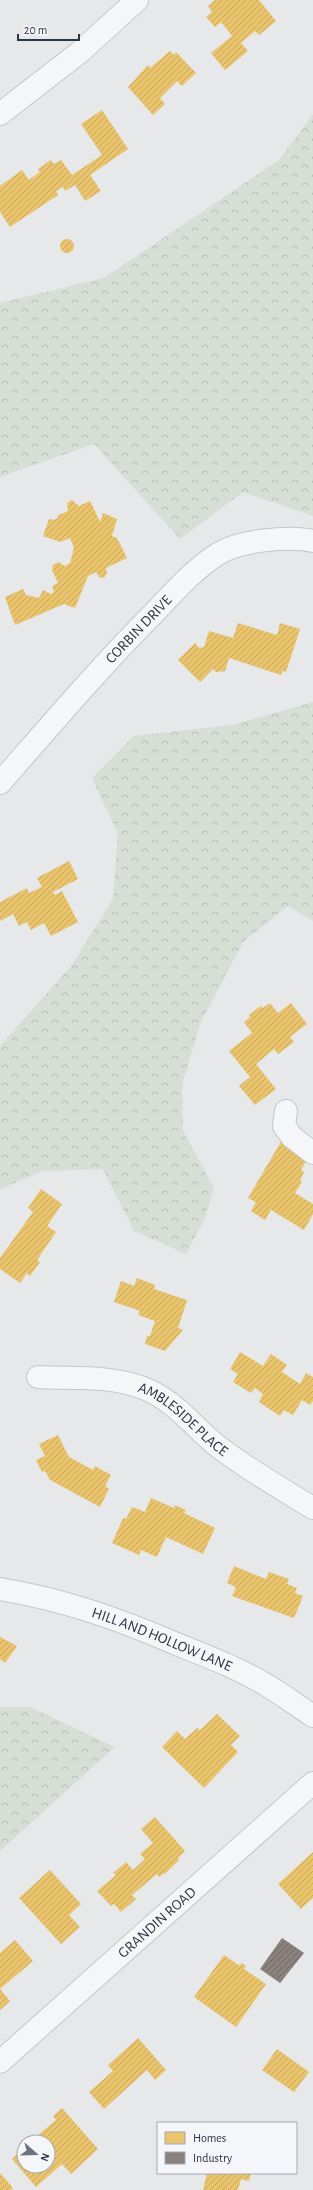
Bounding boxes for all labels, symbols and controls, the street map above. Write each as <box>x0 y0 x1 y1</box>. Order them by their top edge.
scale bar <box>18 16 79 42</box>
text: 20 m <box>24 24 47 36</box>
street label: CORBIN DRIVE <box>103 592 174 666</box>
street label: AMBLESIDE PLACE <box>136 1380 231 1459</box>
street label: HILL AND HOLLOW LANE <box>90 1605 234 1674</box>
street label: GRANDIN ROAD <box>115 1884 199 1961</box>
legend <box>157 2122 297 2174</box>
text: Homes <box>193 2132 226 2144</box>
north arrow <box>16 2134 56 2174</box>
text: N <box>38 2152 51 2163</box>
text: Industry <box>193 2152 232 2165</box>

